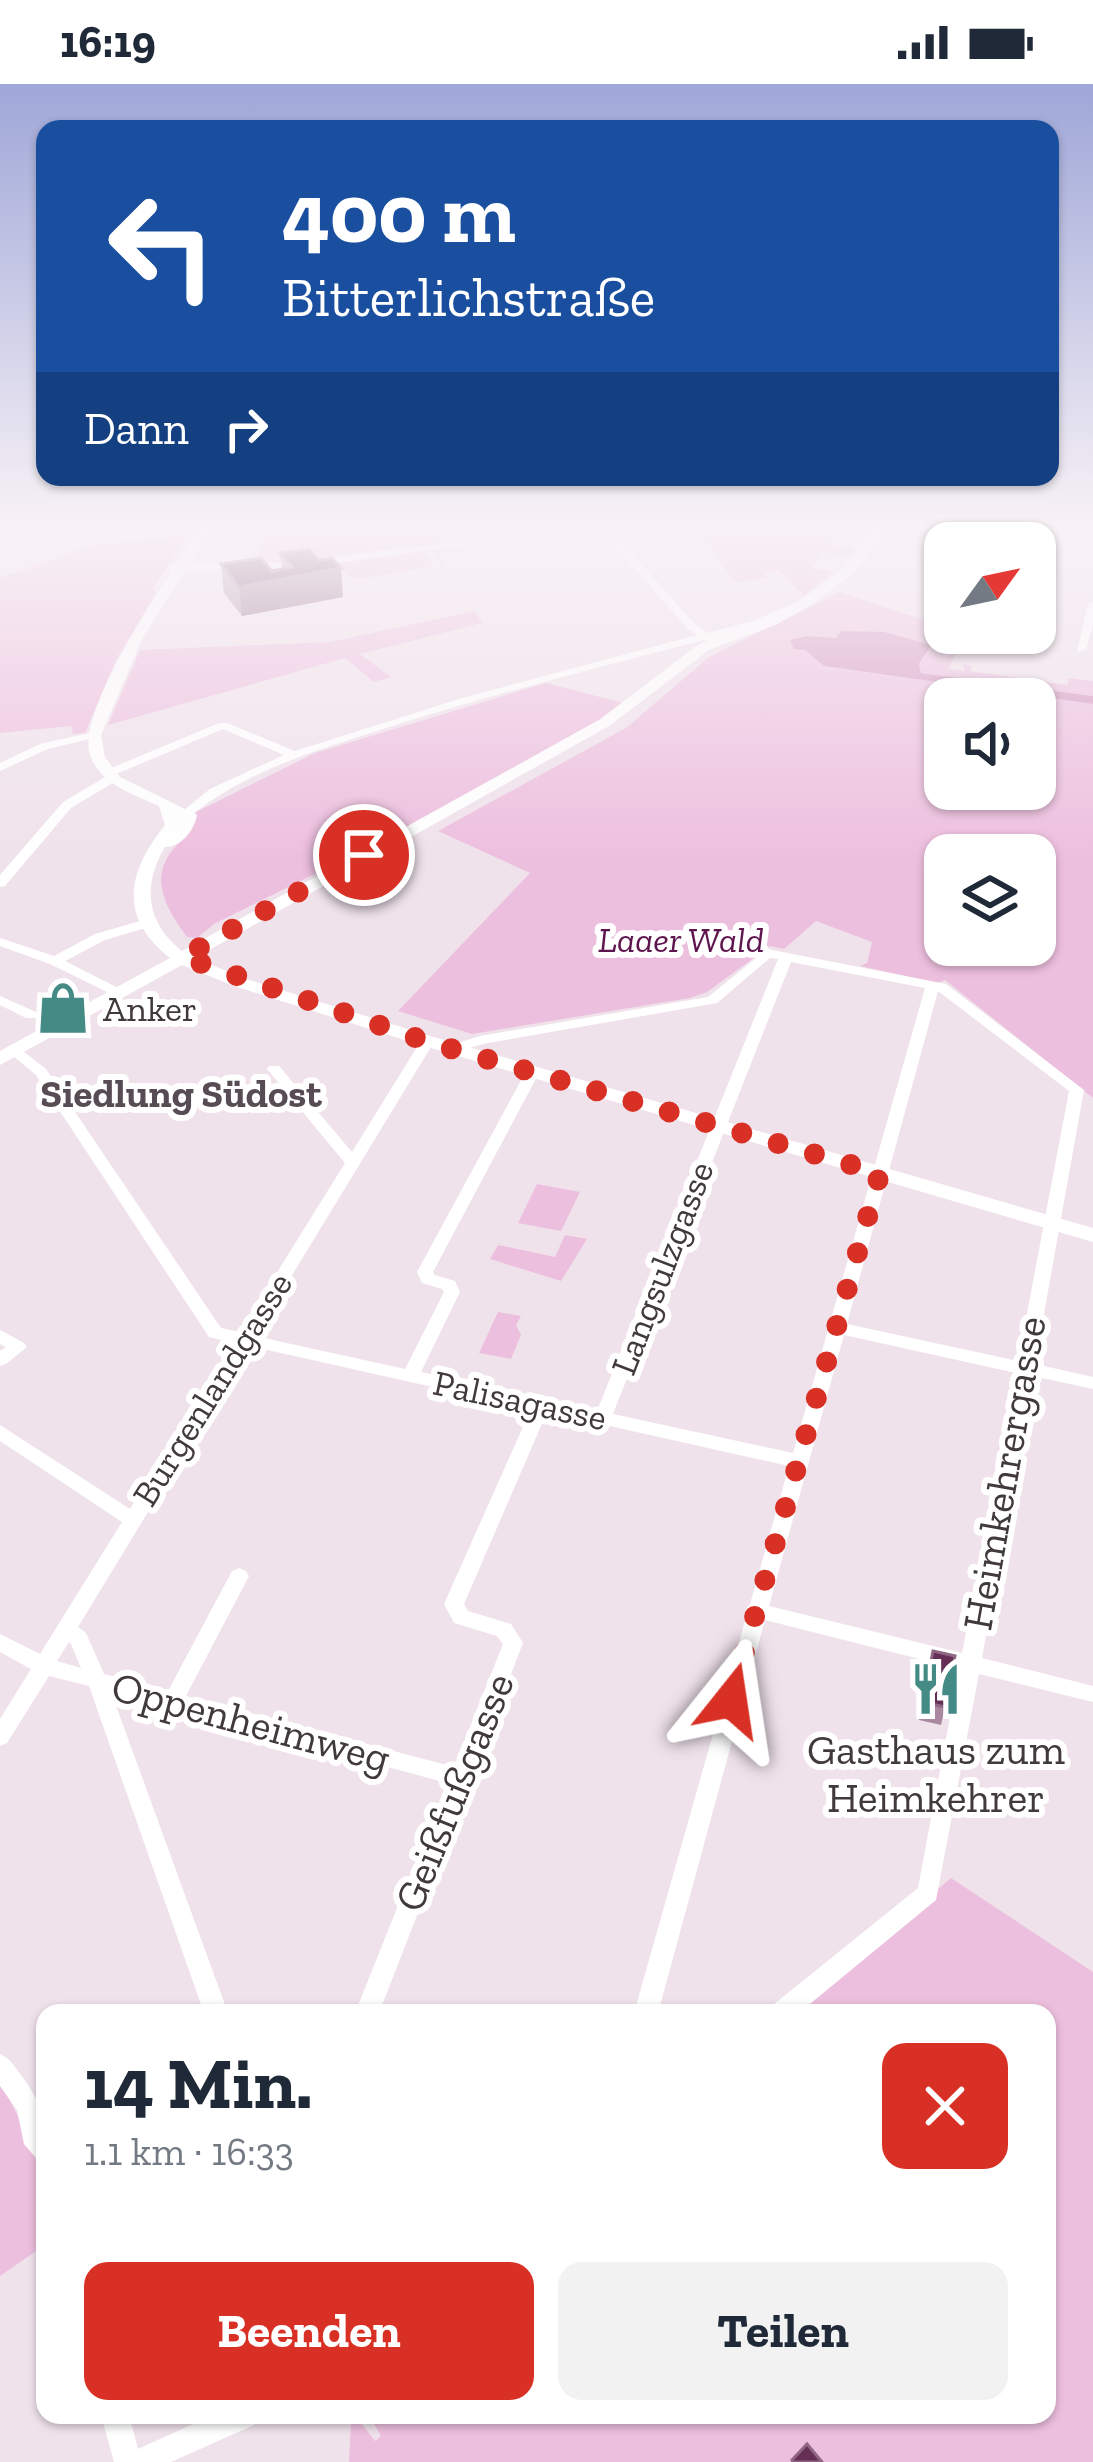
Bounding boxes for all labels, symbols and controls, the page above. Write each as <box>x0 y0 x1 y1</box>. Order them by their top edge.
text: 16:19 <box>60 15 156 69</box>
text: 400 m <box>282 163 516 264</box>
icon: left <box>84 168 240 324</box>
text: Bitterlichstraße <box>282 265 655 330</box>
icon: right <box>213 396 279 462</box>
text: Dann <box>84 402 189 456</box>
north arrow <box>924 522 1056 654</box>
map controls <box>924 522 1056 966</box>
button: sound <box>924 678 1056 810</box>
pin <box>313 804 415 906</box>
icon: arrive <box>331 822 397 888</box>
button: layers <box>924 834 1056 966</box>
park label: Laaer Wald <box>598 918 764 961</box>
shop icon: Anker <box>34 979 92 1037</box>
place label: Anker <box>103 987 197 1030</box>
district label: Siedlung Südost <box>40 1070 322 1117</box>
street label: Langsulzgasse <box>602 1155 722 1381</box>
street label: Burgenlandgasse <box>123 1264 301 1514</box>
street label: Heimkehrergasse <box>951 1312 1057 1634</box>
street label: Palisagasse <box>429 1361 611 1439</box>
position arrow <box>668 1637 794 1763</box>
street label: Oppenheimweg <box>106 1660 396 1784</box>
restaurant icon: Gasthaus zum Heimkehrer <box>907 1660 965 1718</box>
street label: Geißfußgasse <box>383 1666 525 1918</box>
place label: Gasthaus zum Heimkehrer <box>807 1724 1065 1823</box>
text: 14 Min. <box>84 2040 313 2126</box>
button: close <box>882 2043 1008 2169</box>
text: 1.1 km · 16:33 <box>84 2128 294 2175</box>
button: Beenden <box>84 2262 534 2400</box>
button: Teilen <box>558 2262 1008 2400</box>

